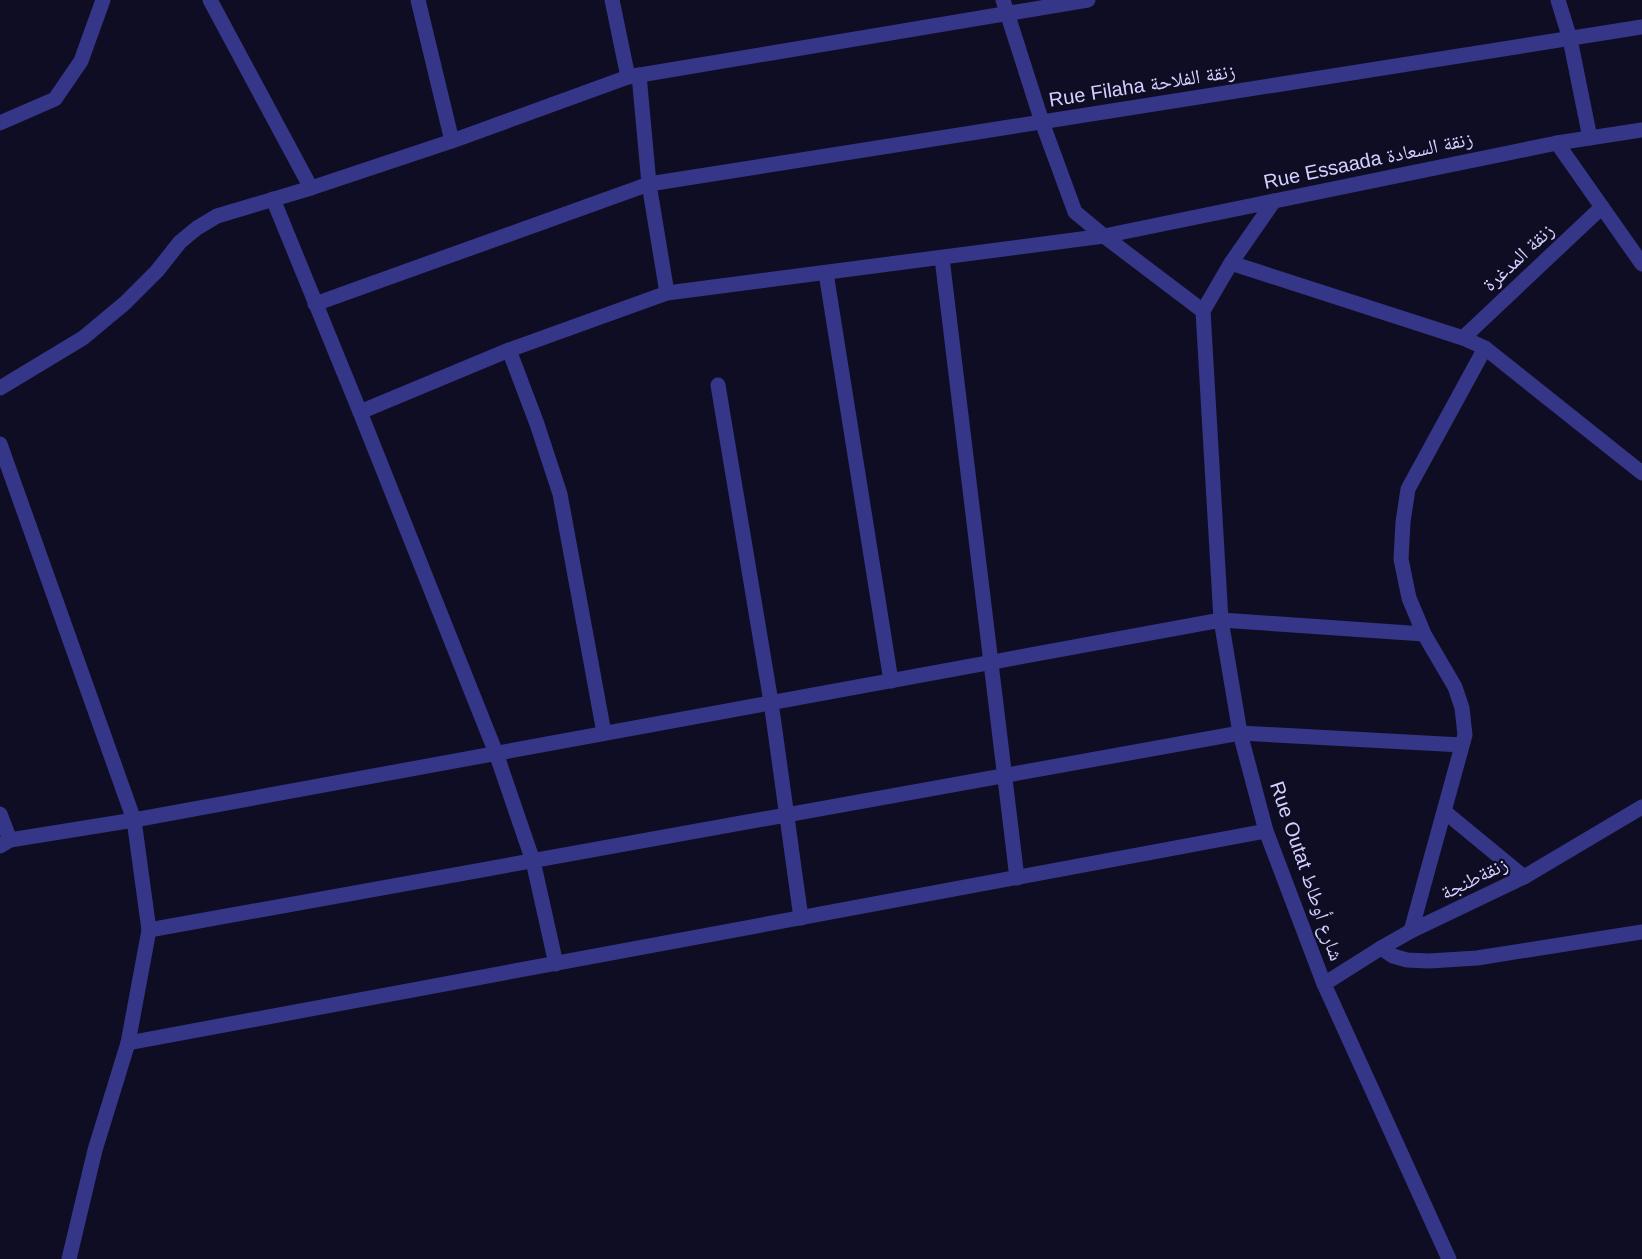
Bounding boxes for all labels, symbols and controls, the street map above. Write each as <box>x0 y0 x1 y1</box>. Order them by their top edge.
street label: Rue Filaha زنقة الفلاحة <box>1047 59 1237 111</box>
street label: Rue Essaada زنقة السعادة <box>1261 127 1475 193</box>
street label: زنقة المدغرة <box>1478 219 1558 295</box>
street label: Rue Outat شارع أوطاط <box>1264 778 1349 964</box>
street label: زنقةطنجة <box>1437 852 1511 904</box>

